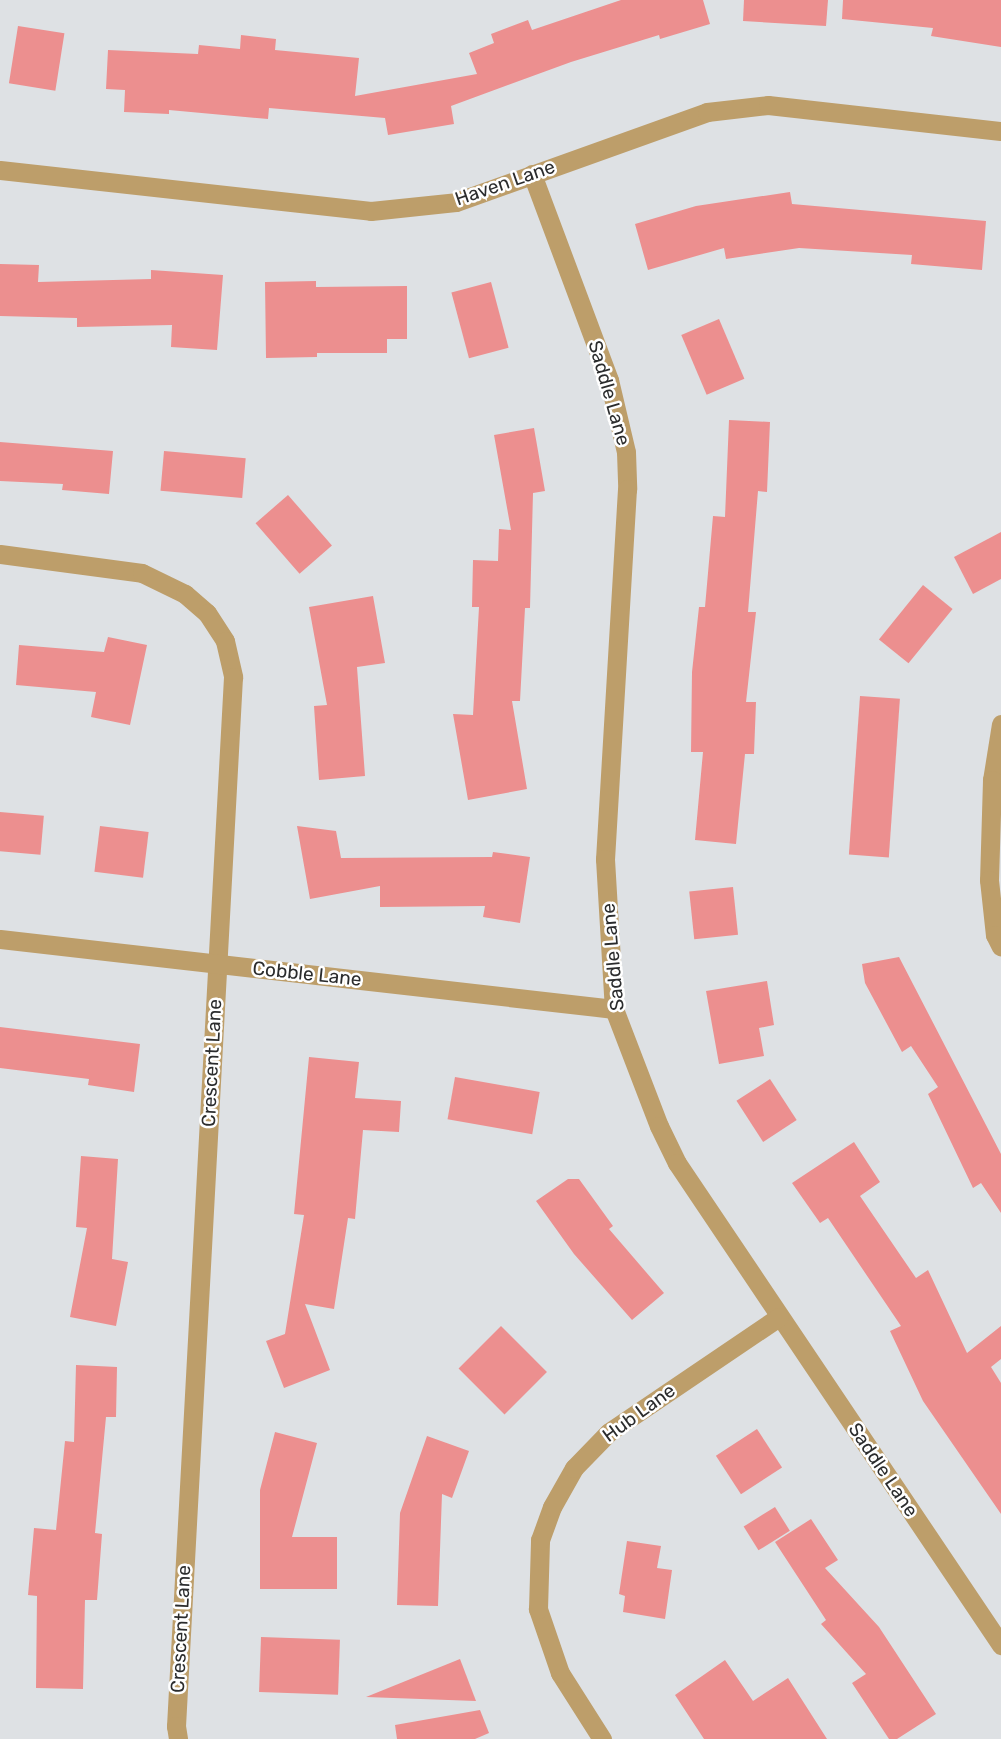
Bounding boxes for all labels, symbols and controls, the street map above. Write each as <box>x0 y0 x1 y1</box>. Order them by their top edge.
street label: Haven Lane <box>452 155 558 211</box>
street label: Saddle Lane <box>583 338 635 448</box>
street label: Saddle Lane <box>597 902 629 1012</box>
street label: Cobble Lane <box>251 957 363 991</box>
street label: Crescent Lane <box>197 999 227 1127</box>
street label: Hub Lane <box>598 1379 680 1447</box>
street label: Saddle Lane <box>843 1419 923 1521</box>
street label: Crescent Lane <box>166 1565 196 1693</box>

